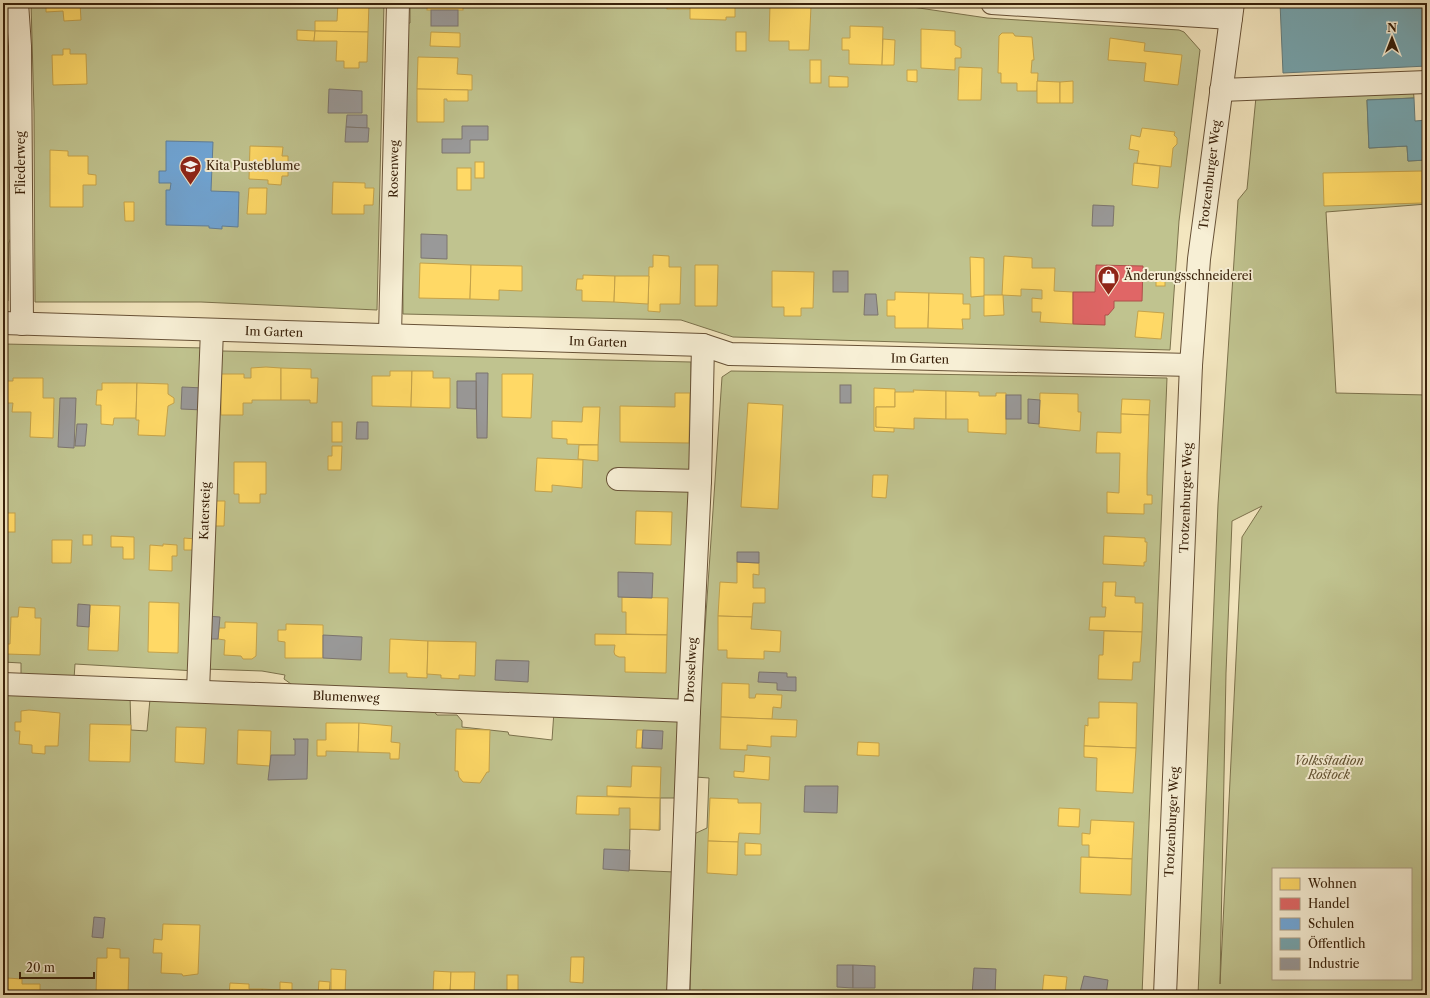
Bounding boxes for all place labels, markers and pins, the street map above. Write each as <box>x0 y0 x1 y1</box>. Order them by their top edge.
school or university icon: Kita Pusteblume <box>178 153 204 186</box>
place label: Kita Pusteblume <box>206 158 300 173</box>
shop icon: Änderungsschneiderei <box>1095 263 1121 296</box>
place label: Änderungsschneiderei <box>1123 267 1253 283</box>

